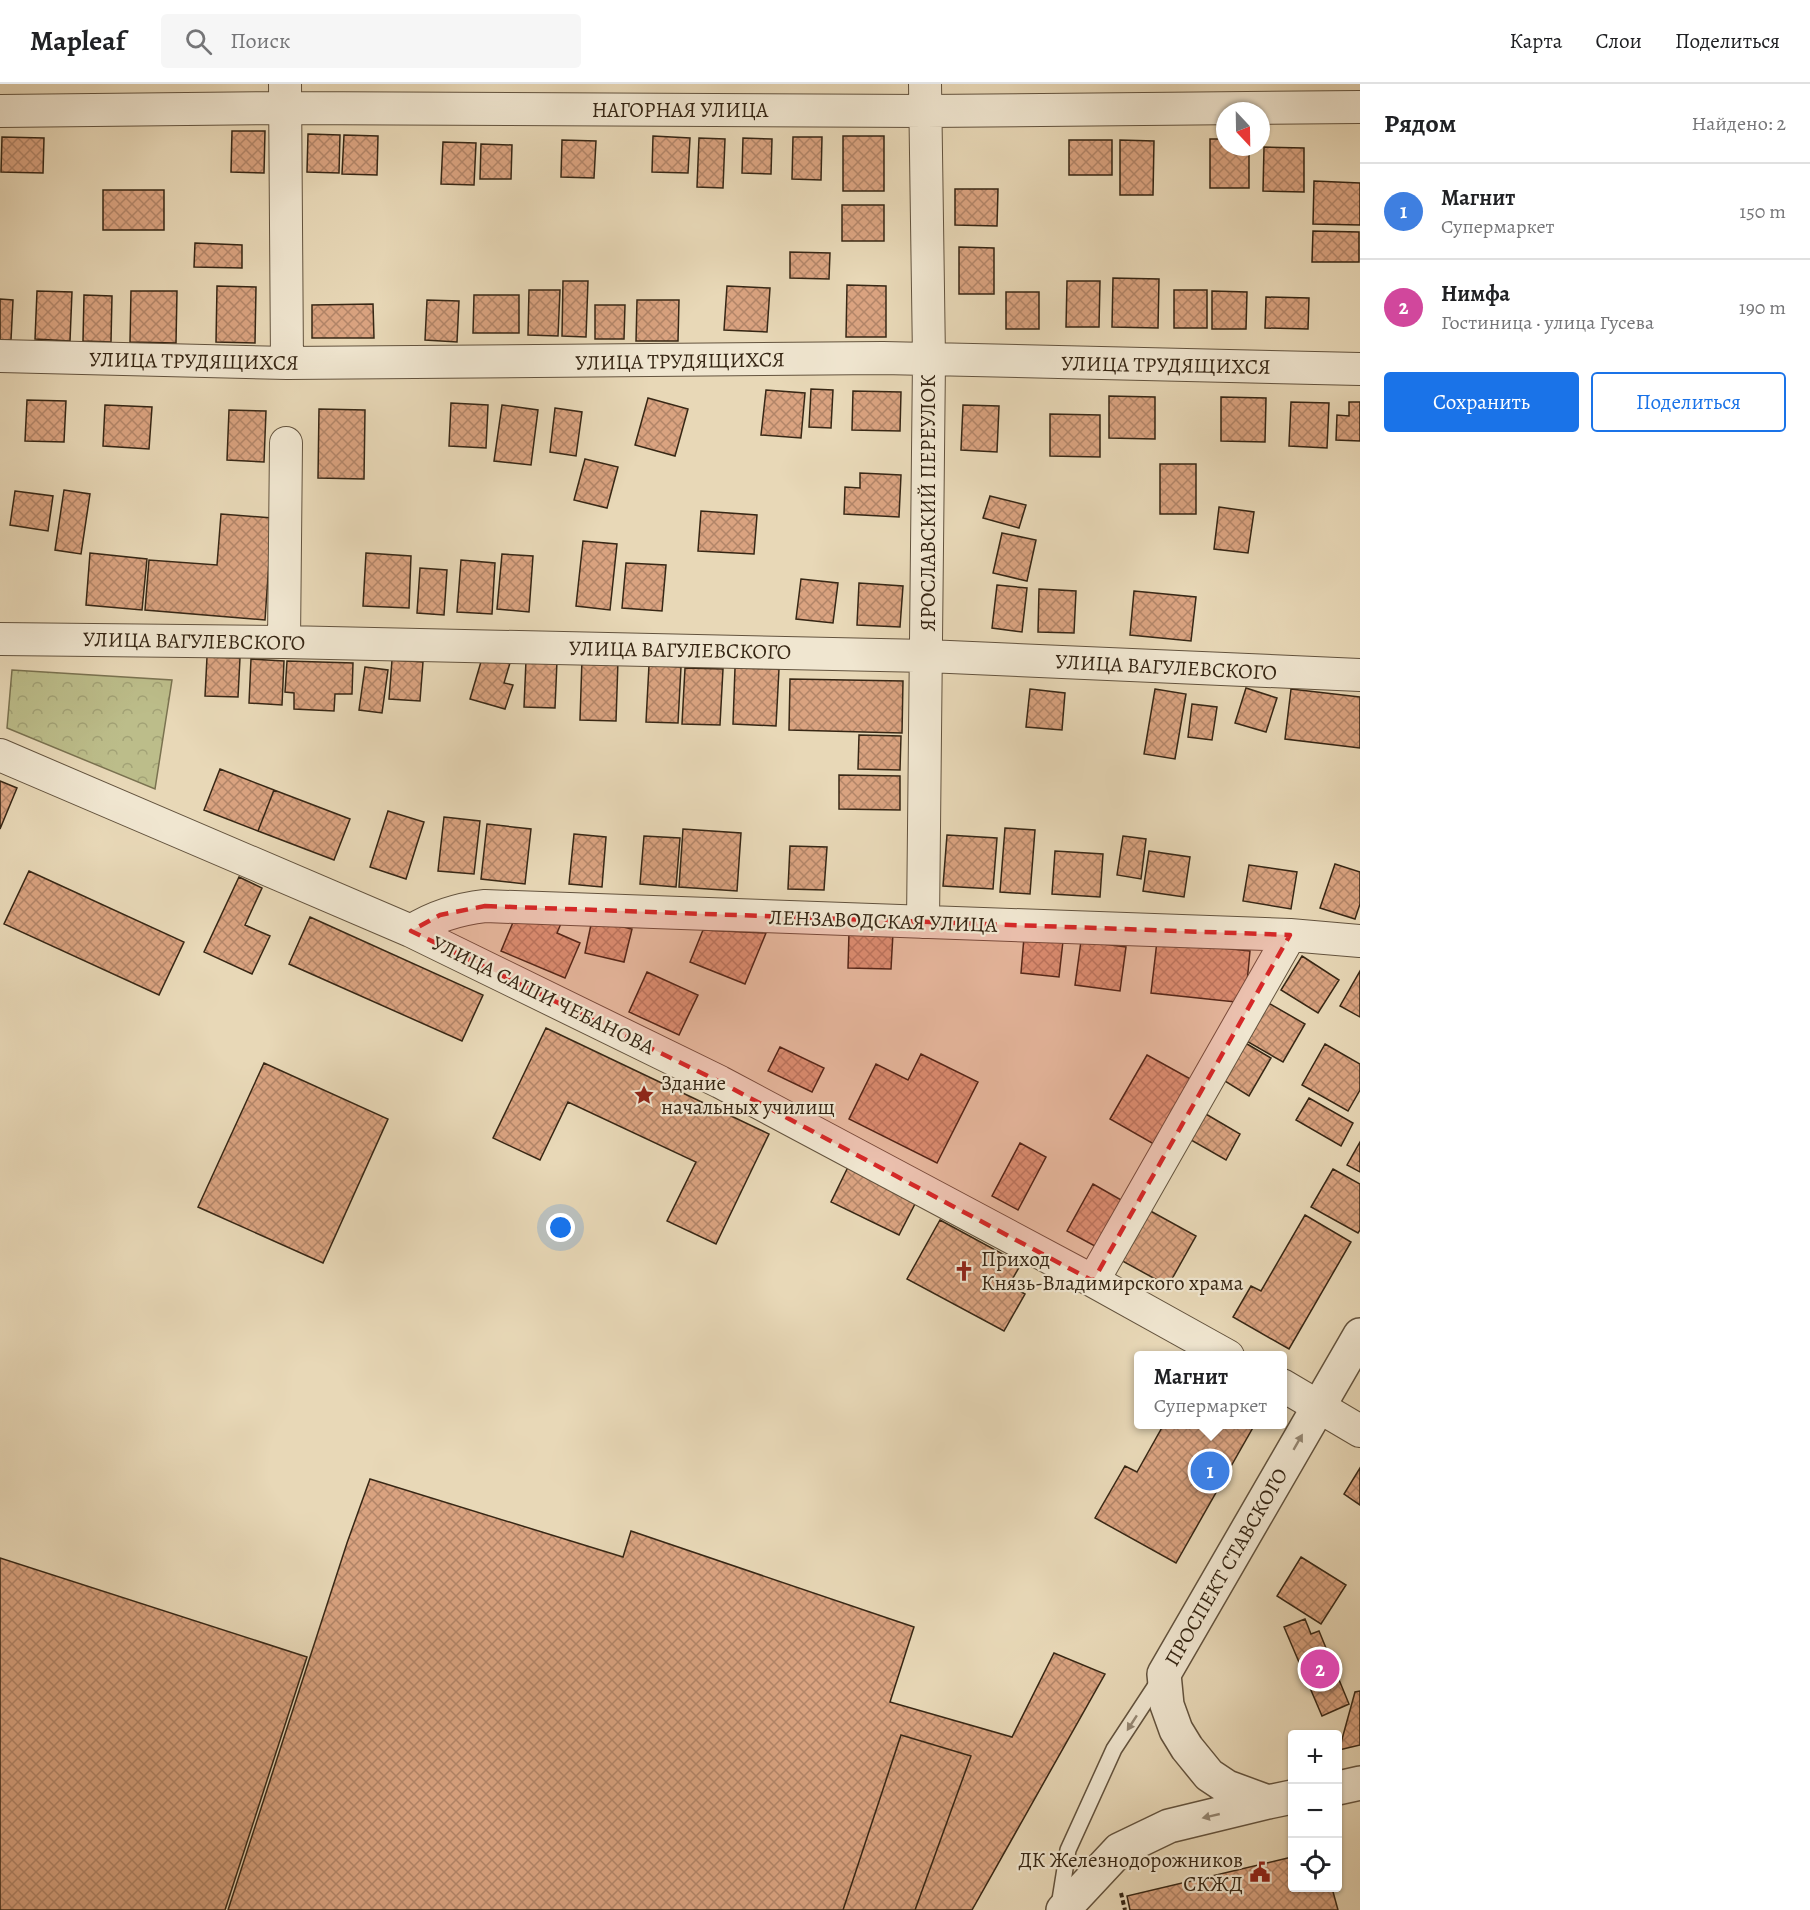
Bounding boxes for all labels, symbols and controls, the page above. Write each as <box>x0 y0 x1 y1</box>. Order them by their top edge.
search box <box>161 14 581 68</box>
text: Mapleaf <box>30 22 125 60</box>
icon: search <box>182 25 215 58</box>
text: Поиск <box>230 26 290 56</box>
text: Карта <box>1509 27 1562 55</box>
text: Слои <box>1595 27 1642 55</box>
text: Поделиться <box>1675 27 1780 55</box>
street label: НАГОРНАЯ УЛИЦА <box>592 96 769 124</box>
north arrow <box>1216 102 1270 156</box>
text: Рядом <box>1384 106 1456 141</box>
text: Найдено: 2 <box>1691 110 1786 137</box>
text: Магнит <box>1441 183 1515 213</box>
text: 1 <box>1400 198 1407 225</box>
text: 150 m <box>1739 198 1786 225</box>
text: Супермаркет <box>1441 213 1555 240</box>
text: Нимфа <box>1441 279 1510 309</box>
text: 2 <box>1399 294 1408 321</box>
text: 190 m <box>1739 294 1786 321</box>
text: Гостиница · улица Гусева <box>1441 309 1654 336</box>
street label: УЛИЦА ТРУДЯЩИХСЯ <box>89 345 299 377</box>
street label: УЛИЦА ТРУДЯЩИХСЯ <box>575 345 785 377</box>
street label: УЛИЦА ТРУДЯЩИХСЯ <box>1061 349 1271 381</box>
button: Сохранить <box>1384 372 1579 432</box>
button: Поделиться <box>1591 372 1786 432</box>
street label: ЯРОСЛАВСКИЙ ПЕРЕУЛОК <box>914 374 942 631</box>
street label: УЛИЦА ВАГУЛЕВСКОГО <box>83 625 305 657</box>
street label: УЛИЦА ВАГУЛЕВСКОГО <box>569 634 791 666</box>
street label: УЛИЦА ВАГУЛЕВСКОГО <box>1054 647 1278 687</box>
street label: ЛЕНЗАВОДСКАЯ УЛИЦА <box>768 903 998 939</box>
street label: УЛИЦА САШИ ЧЕБАНОВА <box>427 929 660 1062</box>
place label: Здание начальных училищ <box>661 1069 835 1121</box>
place icon: Здание начальных училищ <box>632 1083 656 1107</box>
your location <box>546 1213 575 1242</box>
place label: Приход Князь-Владимирского храма <box>981 1245 1244 1297</box>
church icon: Приход Князь-Владимирского храма <box>952 1259 976 1283</box>
popup <box>1134 1351 1287 1429</box>
text: Магнит <box>1154 1362 1228 1392</box>
text: Супермаркет <box>1154 1392 1267 1419</box>
one-way arrow <box>1293 1433 1303 1450</box>
pin: 1 <box>1190 1448 1230 1494</box>
street label: ПРОСПЕКТ СТАВСКОГО <box>1158 1463 1294 1671</box>
pin: 2 <box>1300 1646 1340 1692</box>
one-way arrow <box>1126 1715 1137 1731</box>
map controls <box>1288 1730 1342 1892</box>
button: + <box>1288 1730 1342 1784</box>
button: − <box>1288 1784 1342 1838</box>
one-way arrow <box>1202 1811 1220 1821</box>
button: locate <box>1288 1838 1342 1892</box>
place label: ДК Железнодорожников СКЖД <box>1018 1846 1243 1898</box>
public building icon: ДК Железнодорожников СКЖД <box>1248 1860 1272 1884</box>

